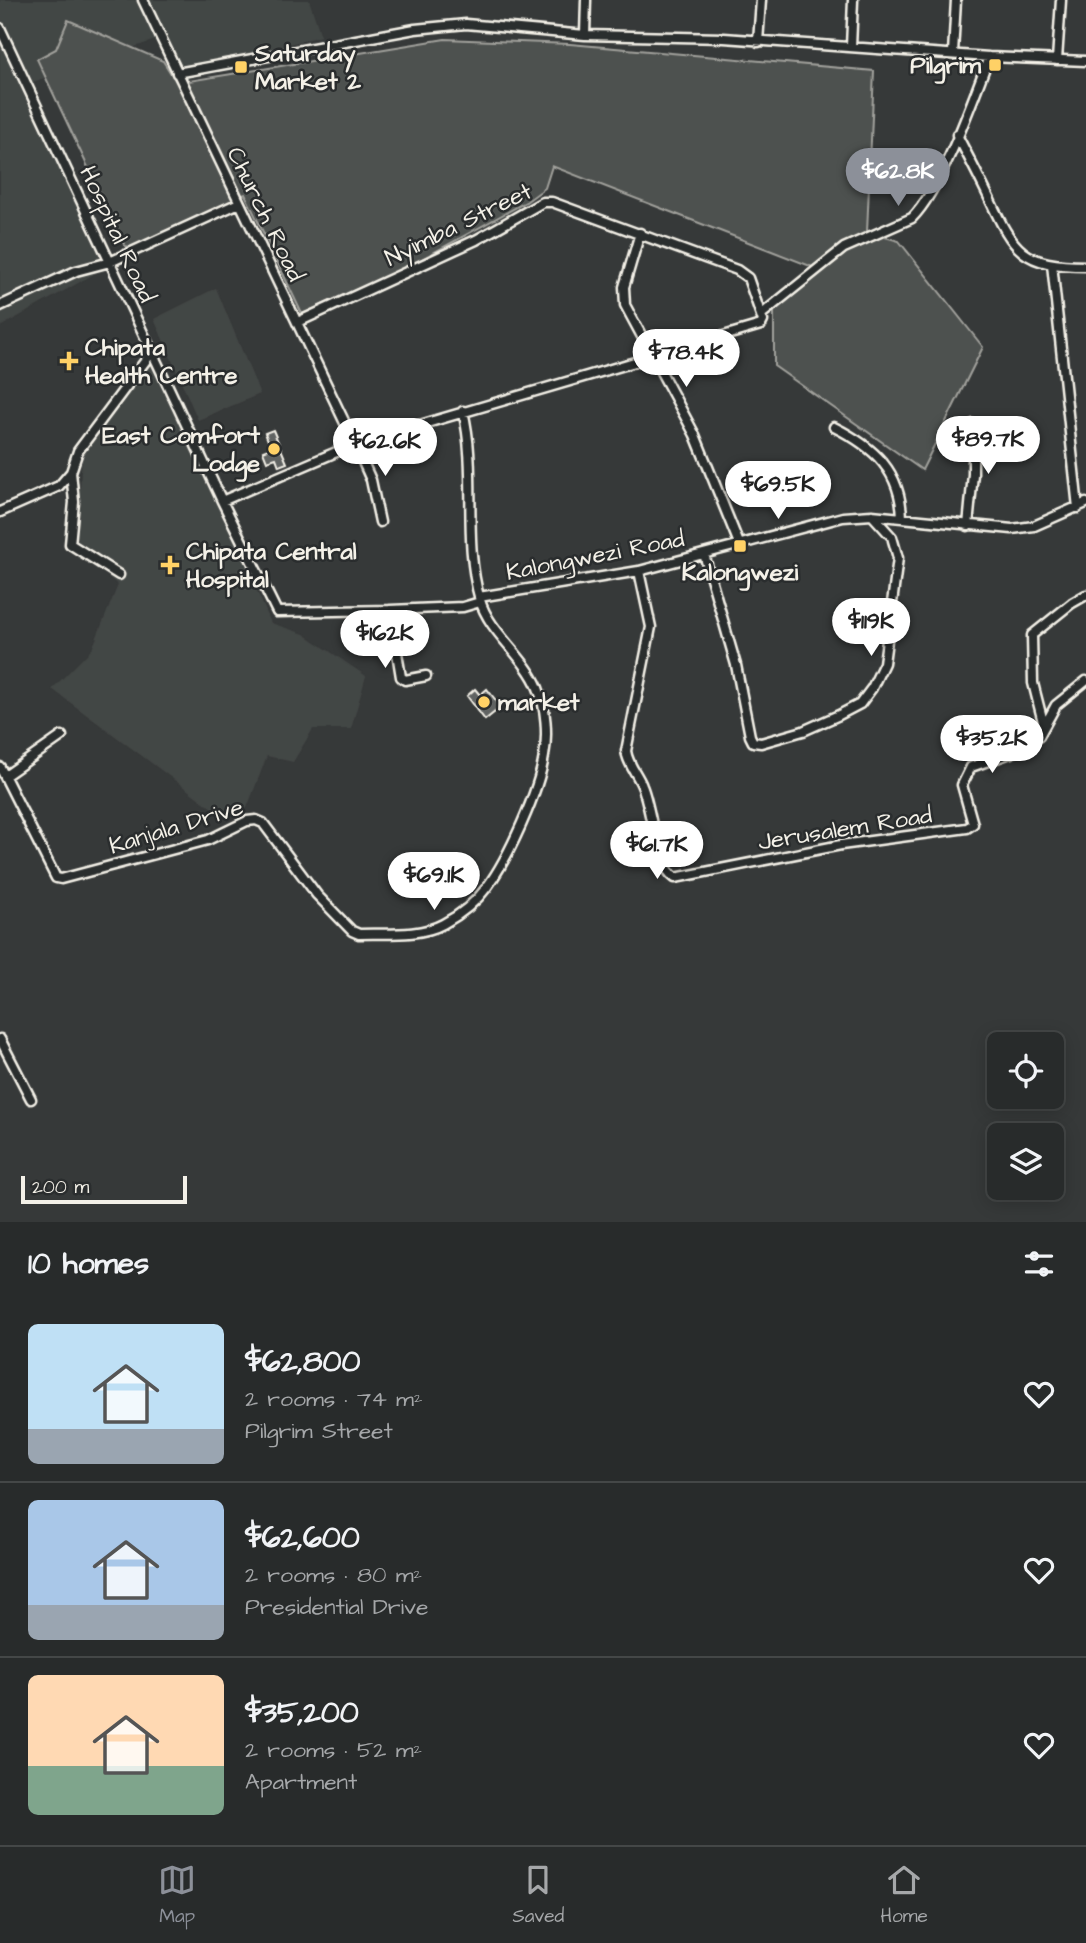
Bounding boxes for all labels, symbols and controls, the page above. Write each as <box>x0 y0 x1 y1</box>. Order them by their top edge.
place label: Saturday Market 2 <box>254 37 361 99</box>
place label: Pilgrim <box>910 49 981 84</box>
marker: Pilgrim <box>987 57 1003 73</box>
marker: Saturday Market 2 <box>233 59 249 75</box>
street label: Church Road <box>218 141 312 288</box>
pin: $62.8K <box>841 148 955 208</box>
text: $62.8K <box>862 155 934 187</box>
street label: Hospital Road <box>71 160 164 308</box>
street label: Nyimba Street <box>379 174 538 276</box>
pin: $78.4K <box>629 330 743 389</box>
place label: Chipata Health Centre <box>85 331 238 393</box>
text: $78.4K <box>649 336 723 368</box>
marker: Chipata Health Centre <box>59 351 79 371</box>
pin: $89.7K <box>931 416 1045 476</box>
place label: East Comfort Lodge <box>102 419 260 482</box>
pin: $62.6K <box>328 419 442 478</box>
text: $89.7K <box>952 423 1024 455</box>
text: $62.6K <box>349 425 421 457</box>
marker: East Comfort Lodge <box>266 441 282 457</box>
pin: $69.5K <box>721 462 835 521</box>
text: $69.5K <box>741 468 815 500</box>
street label: Kalongwezi Road <box>503 522 687 591</box>
place label: Chipata Central Hospital <box>186 535 357 597</box>
marker: Kalongwezi <box>732 538 748 554</box>
marker: Chipata Central Hospital <box>160 555 180 575</box>
place label: Kalongwezi <box>682 556 799 591</box>
pin: $119K <box>822 598 920 658</box>
text: $119K <box>848 605 894 637</box>
pin: $162K <box>336 610 434 670</box>
text: $162K <box>356 617 414 649</box>
place label: market <box>498 686 580 720</box>
marker: market <box>476 694 492 710</box>
pin: $35.2K <box>935 716 1049 775</box>
text: $35.2K <box>956 722 1028 754</box>
street label: Kanjala Drive <box>105 790 248 863</box>
street label: Jerusalem Road <box>756 798 935 860</box>
pin: $61.7K <box>600 822 714 881</box>
text: $61.7K <box>626 828 688 860</box>
pin: $69.1K <box>377 852 491 912</box>
text: $69.1K <box>404 859 464 891</box>
map controls <box>987 1032 1064 1200</box>
button: locate <box>987 1032 1064 1109</box>
button: layers <box>987 1123 1064 1200</box>
scale bar <box>21 1173 187 1205</box>
text: 200 m <box>32 1174 89 1201</box>
text: 10 homes <box>28 1243 149 1285</box>
icon: filters <box>1020 1245 1058 1283</box>
text: $62,800 <box>245 1341 360 1383</box>
icon: home <box>84 1352 168 1436</box>
icon: heart <box>1020 1375 1058 1413</box>
text: 2 rooms · 74 m² <box>245 1383 423 1415</box>
text: Pilgrim Street <box>245 1415 393 1447</box>
text: $62,600 <box>245 1517 360 1559</box>
icon: home <box>84 1528 168 1612</box>
icon: heart <box>1020 1551 1058 1589</box>
text: 2 rooms · 80 m² <box>245 1559 422 1591</box>
text: Presidential Drive <box>245 1591 428 1623</box>
text: $35,200 <box>245 1692 359 1734</box>
icon: home <box>84 1703 168 1787</box>
icon: heart <box>1020 1726 1058 1764</box>
text: 2 rooms · 52 m² <box>245 1734 422 1766</box>
text: Apartment <box>245 1766 357 1798</box>
tab: Map <box>158 1861 196 1930</box>
tab: Saved <box>512 1861 564 1930</box>
tab: Home <box>881 1861 928 1930</box>

